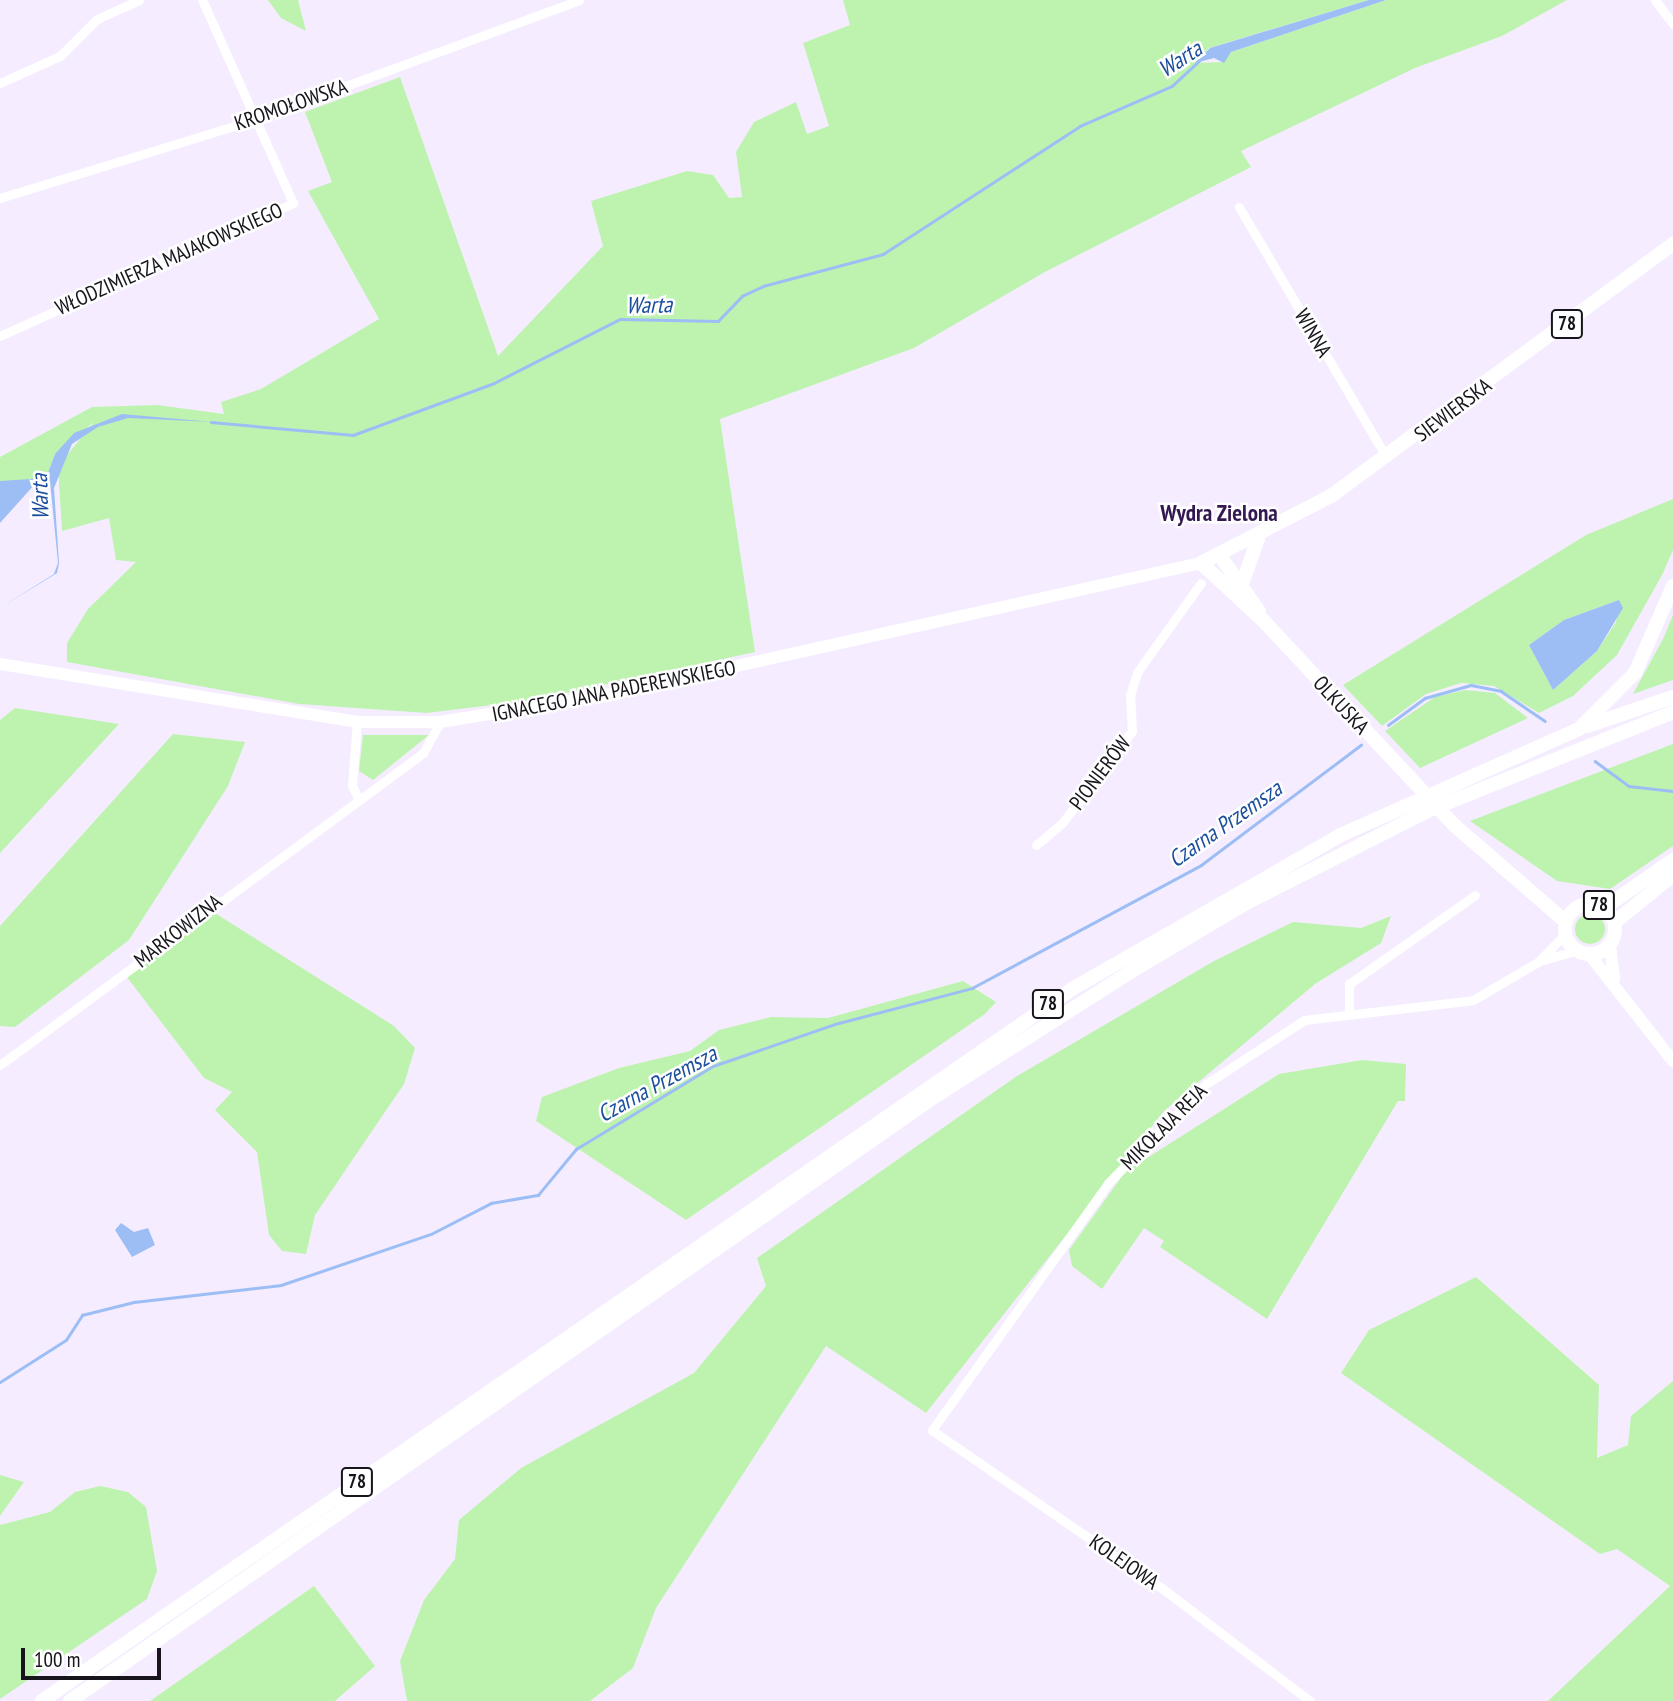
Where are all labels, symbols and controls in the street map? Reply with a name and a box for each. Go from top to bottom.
water label: Warta [1153,35,1207,83]
street label: KROMOŁOWSKA [231,74,351,136]
street label: WŁODZIMIERZA MAJAKOWSKIEGO [51,197,287,321]
water label: Warta [626,291,672,319]
street label: WINNA [1289,304,1337,362]
road number: 78 [1550,308,1584,340]
street label: SIEWIERSKA [1410,373,1496,447]
water label: Warta [25,473,55,521]
district label: Wydra Zielona [1160,499,1278,527]
street label: IGNACEGO JANA PADEREWSKIEGO [490,655,738,727]
street label: OLKUSKA [1308,671,1374,739]
street label: PIONIERÓW [1064,731,1136,815]
water label: Czarna Przemsza [1163,775,1287,873]
street label: MARKOWIZNA [129,889,227,973]
road number: 78 [1582,890,1616,920]
road number: 78 [1030,988,1066,1020]
water label: Czarna Przemsza [593,1040,721,1128]
street label: MIKOŁAJA REJA [1115,1078,1213,1176]
road number: 78 [340,1466,374,1498]
street label: KOLEJOWA [1084,1529,1164,1595]
scale bar [24,1634,164,1678]
text: 100 m [34,1646,80,1673]

